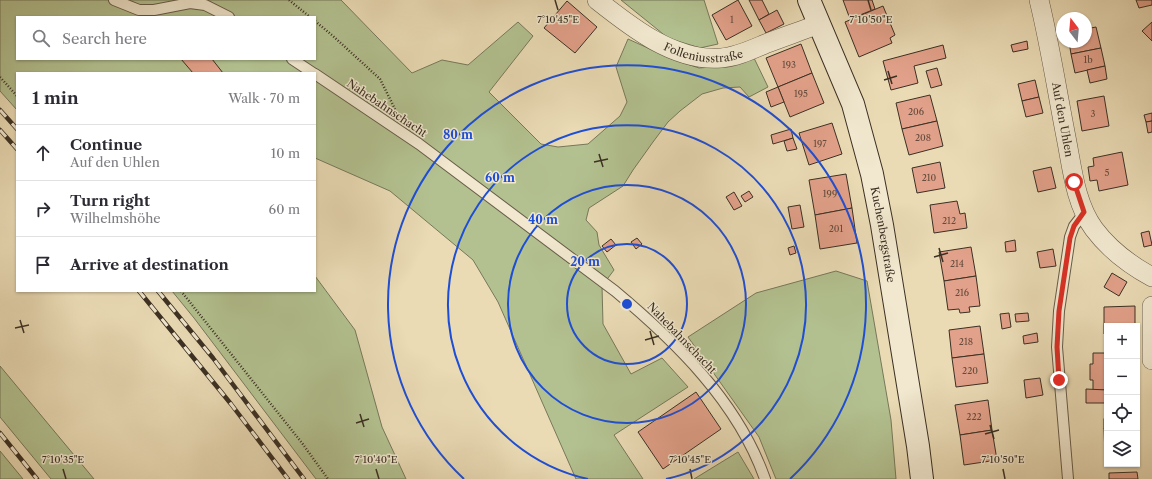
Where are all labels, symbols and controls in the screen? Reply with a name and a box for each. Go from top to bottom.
north arrow [1056,12,1092,48]
text: 7°10'45"E [537,13,579,26]
text: 7°10'50"E [849,13,893,26]
house number: 1 [730,14,734,25]
search box [16,16,316,60]
icon: search [30,27,52,49]
text: Search here [62,29,147,48]
street label: Folleniusstraße [661,39,745,65]
house number: 1b [1083,54,1093,65]
house number: 193 [782,59,796,70]
street label: Nahebahnschacht [344,76,430,140]
street label: Auf den Uhlen [1049,80,1077,158]
text: 1 min [32,88,79,108]
house number: 195 [794,88,808,99]
text: Walk · 70 m [228,90,300,106]
house number: 206 [908,106,924,117]
house number: 3 [1091,108,1096,119]
text: 80 m [443,127,473,142]
house number: 208 [915,132,931,143]
text: Continue [70,135,142,154]
house number: 197 [813,138,827,149]
icon: ahead [32,142,54,164]
text: 10 m [271,145,300,161]
text: Auf den Uhlen [70,154,160,170]
house number: 5 [1105,167,1110,178]
text: 60 m [485,170,515,185]
house number: 210 [922,172,937,183]
route start [1065,173,1083,191]
street label: Kuchenbergstraße [868,185,898,284]
house number: 199 [823,188,837,199]
text: Turn right [70,191,150,210]
icon: right [32,198,54,220]
text: 60 m [269,201,300,217]
text: Wilhelmshöhe [70,210,161,226]
text: 40 m [528,212,558,227]
house number: 212 [942,215,956,226]
house number: 201 [829,223,844,234]
icon: arrive [32,254,54,276]
text: 20 m [570,254,600,269]
text: Arrive at destination [70,255,229,274]
house number: 214 [950,258,964,269]
house number: 216 [955,287,969,298]
centre of rings [620,297,634,311]
street label: Nahebahnschacht [644,299,720,377]
map controls [1104,323,1140,467]
button: + [1104,323,1140,359]
house number: 218 [959,336,973,347]
button: − [1104,359,1140,395]
house number: 220 [962,365,978,376]
route end [1050,371,1068,389]
button: locate [1104,395,1140,431]
house number: 222 [966,411,982,422]
button: layers [1104,431,1140,467]
text: 7°10'35"E [42,453,84,466]
text: 7°10'40"E [354,453,398,466]
text: 7°10'45"E [669,453,711,466]
text: 7°10'50"E [981,453,1025,466]

